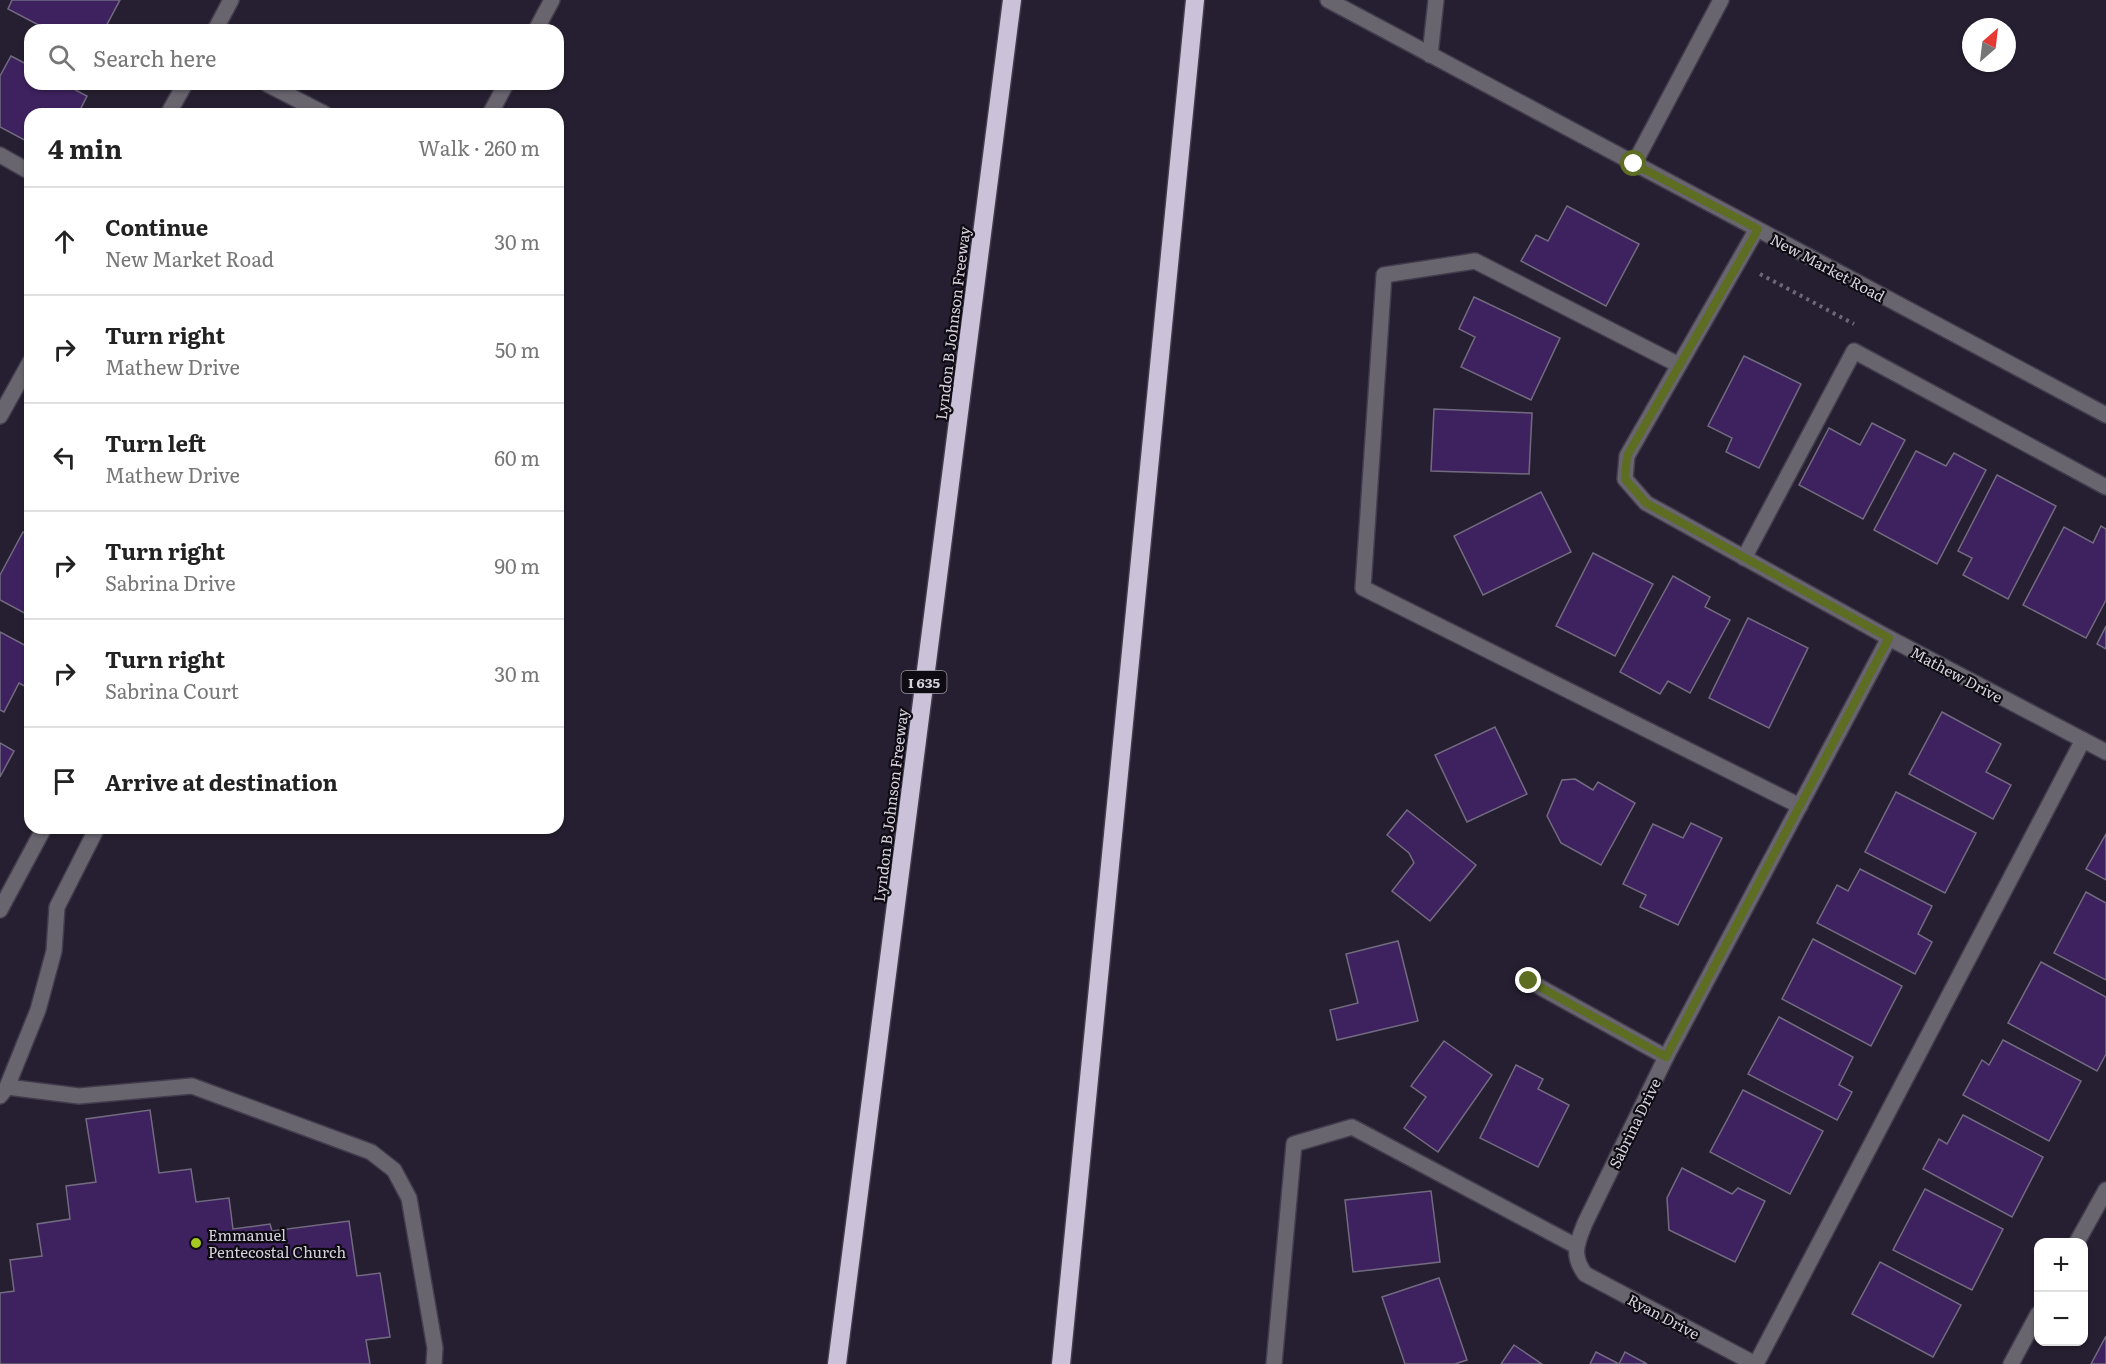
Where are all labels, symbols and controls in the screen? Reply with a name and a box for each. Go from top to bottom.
north arrow [1962,18,2016,72]
search box [24,24,564,90]
icon: search [45,41,78,74]
text: Search here [93,41,216,74]
text: 4 min [48,128,122,167]
text: Walk · 260 m [418,132,540,162]
route start [1620,150,1646,176]
text: Continue [105,210,208,243]
icon: ahead [48,225,81,258]
street label: Lyndon B Johnson Freeway [929,225,975,421]
text: 30 m [494,226,540,256]
street label: New Market Road [1767,227,1889,307]
text: New Market Road [105,243,274,273]
text: Turn right [105,318,225,351]
icon: right [48,333,81,366]
text: 50 m [495,334,540,364]
text: Mathew Drive [105,351,240,381]
text: Turn left [105,426,206,459]
icon: left [48,441,81,474]
text: 60 m [494,442,540,472]
text: Mathew Drive [105,459,240,489]
text: Turn right [105,534,225,567]
icon: right [48,549,81,582]
text: 90 m [495,550,540,580]
text: Sabrina Drive [105,567,236,597]
street label: Mathew Drive [1907,640,2007,708]
text: Turn right [105,642,225,675]
icon: right [48,657,81,690]
text: 30 m [494,658,540,688]
road number: I 635 [902,671,946,693]
text: Sabrina Court [105,675,239,705]
street label: Lyndon B Johnson Freeway [867,707,913,903]
icon: arrive [48,765,81,798]
text: Arrive at destination [105,765,338,798]
route end [1515,967,1541,993]
street label: Sabrina Drive [1602,1074,1666,1172]
place label: Emmanuel Pentecostal Church [208,1223,346,1263]
marker: Emmanuel Pentecostal Church [189,1236,203,1250]
map controls [2034,1238,2088,1346]
button: + [2034,1238,2088,1292]
street label: Ryan Drive [1624,1287,1704,1345]
button: − [2034,1292,2088,1346]

